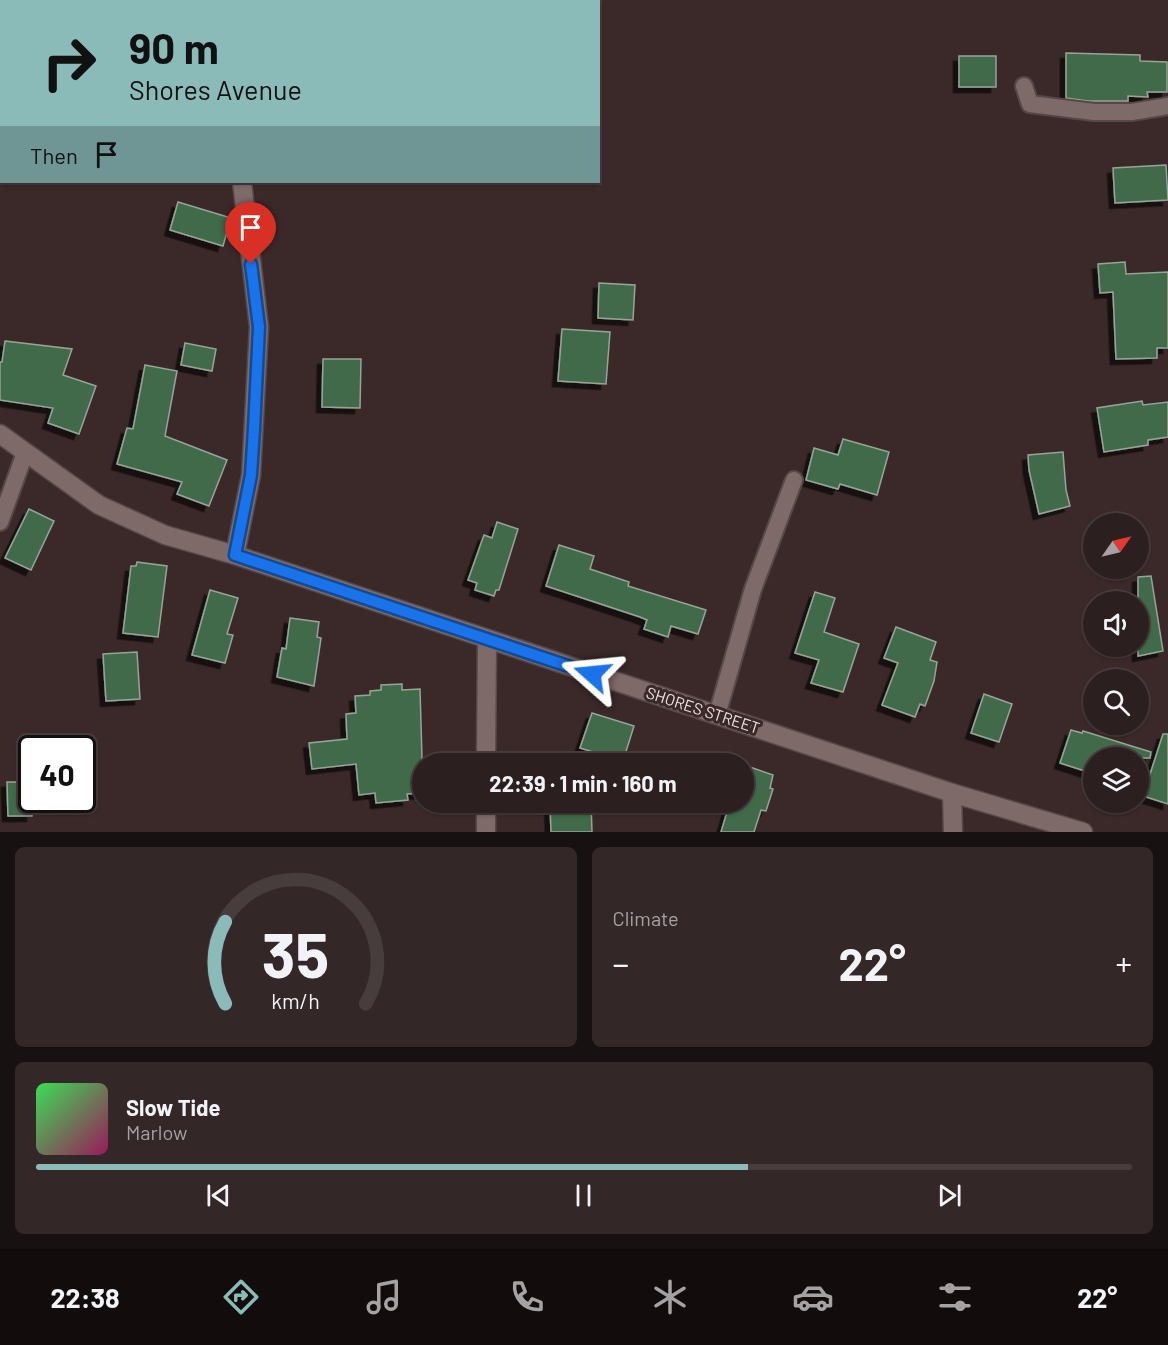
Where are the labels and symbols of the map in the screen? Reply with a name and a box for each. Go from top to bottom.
pin [225,202,276,264]
north arrow [1083,513,1149,579]
position arrow [560,642,624,706]
street label: SHORES STREET [644,682,762,737]
speed limit sign: 40 [18,735,96,813]

